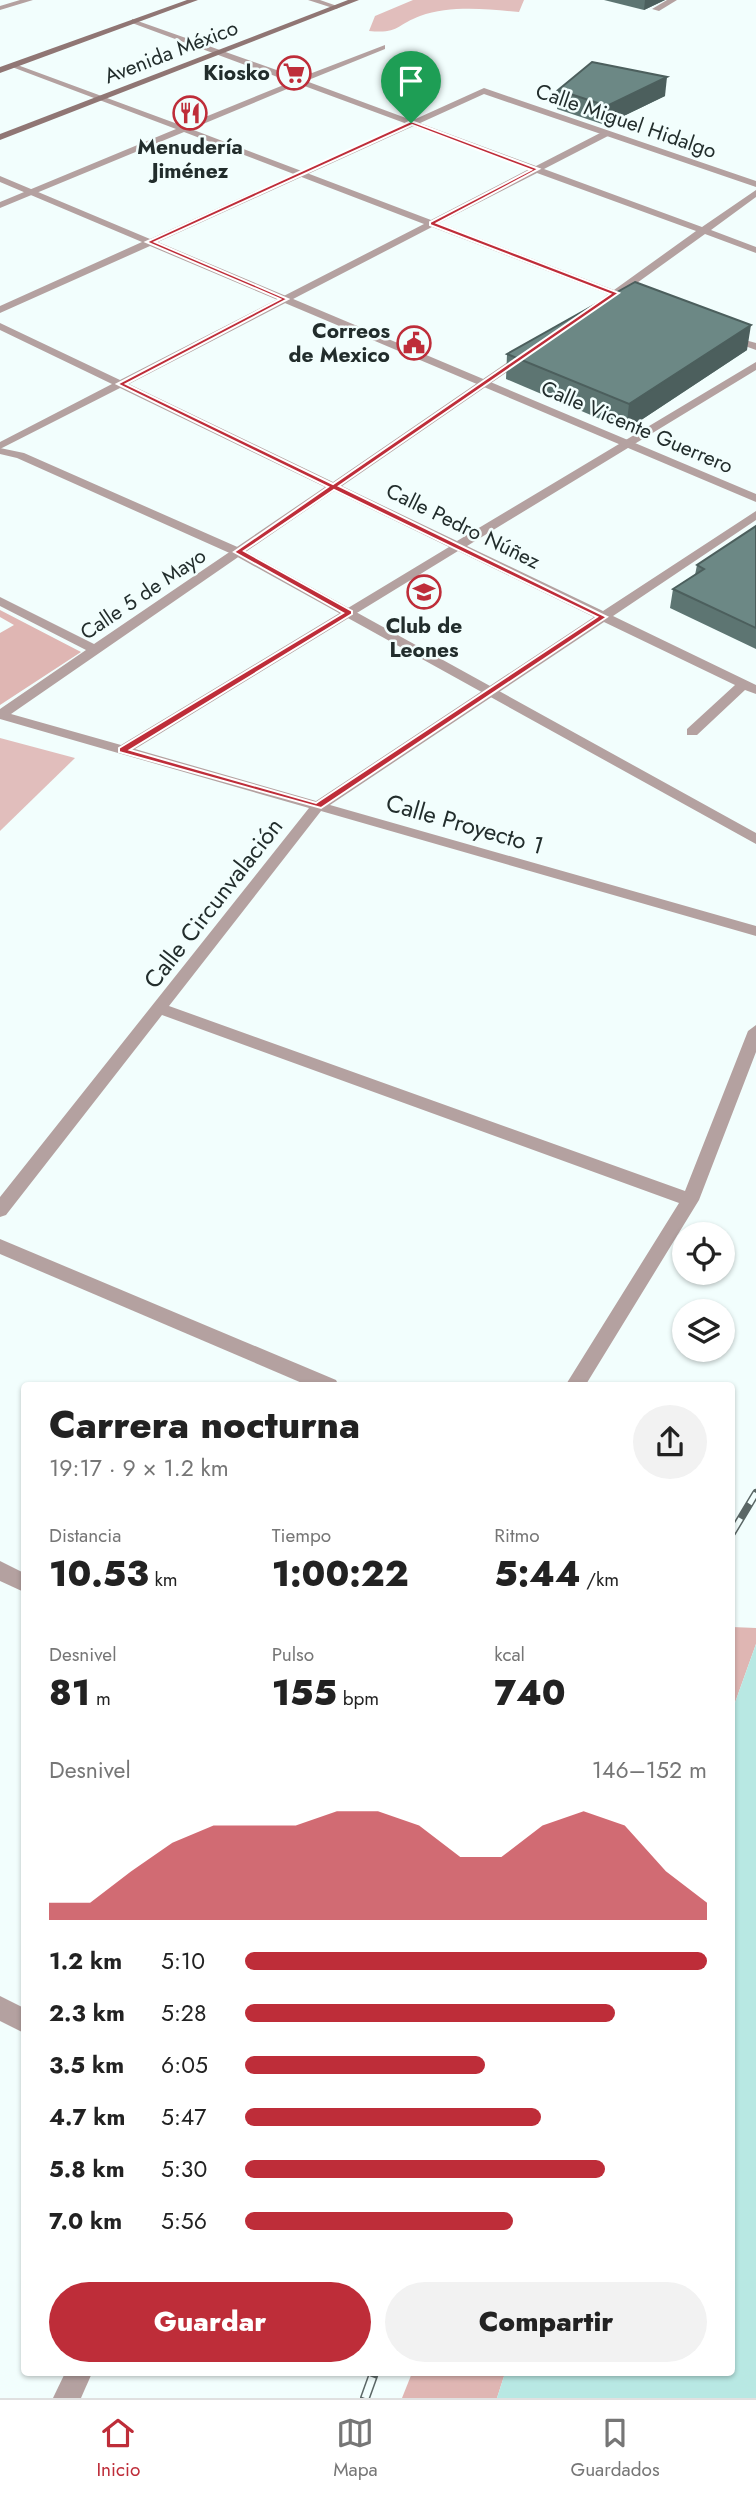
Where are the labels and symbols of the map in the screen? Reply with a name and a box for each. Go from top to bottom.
street label: Avenida México [100,13,242,91]
pin [381,51,441,123]
supermarket icon: Kiosko [275,54,313,92]
place label: Kiosko [203,58,270,88]
street label: Calle Miguel Hidalgo [532,76,720,166]
restaurant icon: Menudería Jiménez [171,94,209,132]
place label: Menudería Jiménez [137,132,243,186]
place label: Correos de Mexico [289,316,390,370]
public building icon: Correos de Mexico [395,324,433,362]
street label: Calle Vicente Guerrero [536,373,738,481]
street label: Calle Pedro Núñez [381,476,545,576]
street label: Calle 5 de Mayo [74,541,212,647]
school or university icon: Club de Leones [405,573,443,611]
place label: Club de Leones [386,611,462,665]
street label: Calle Proyecto 1 [382,785,548,863]
street label: Calle Circunvalación [135,810,291,996]

